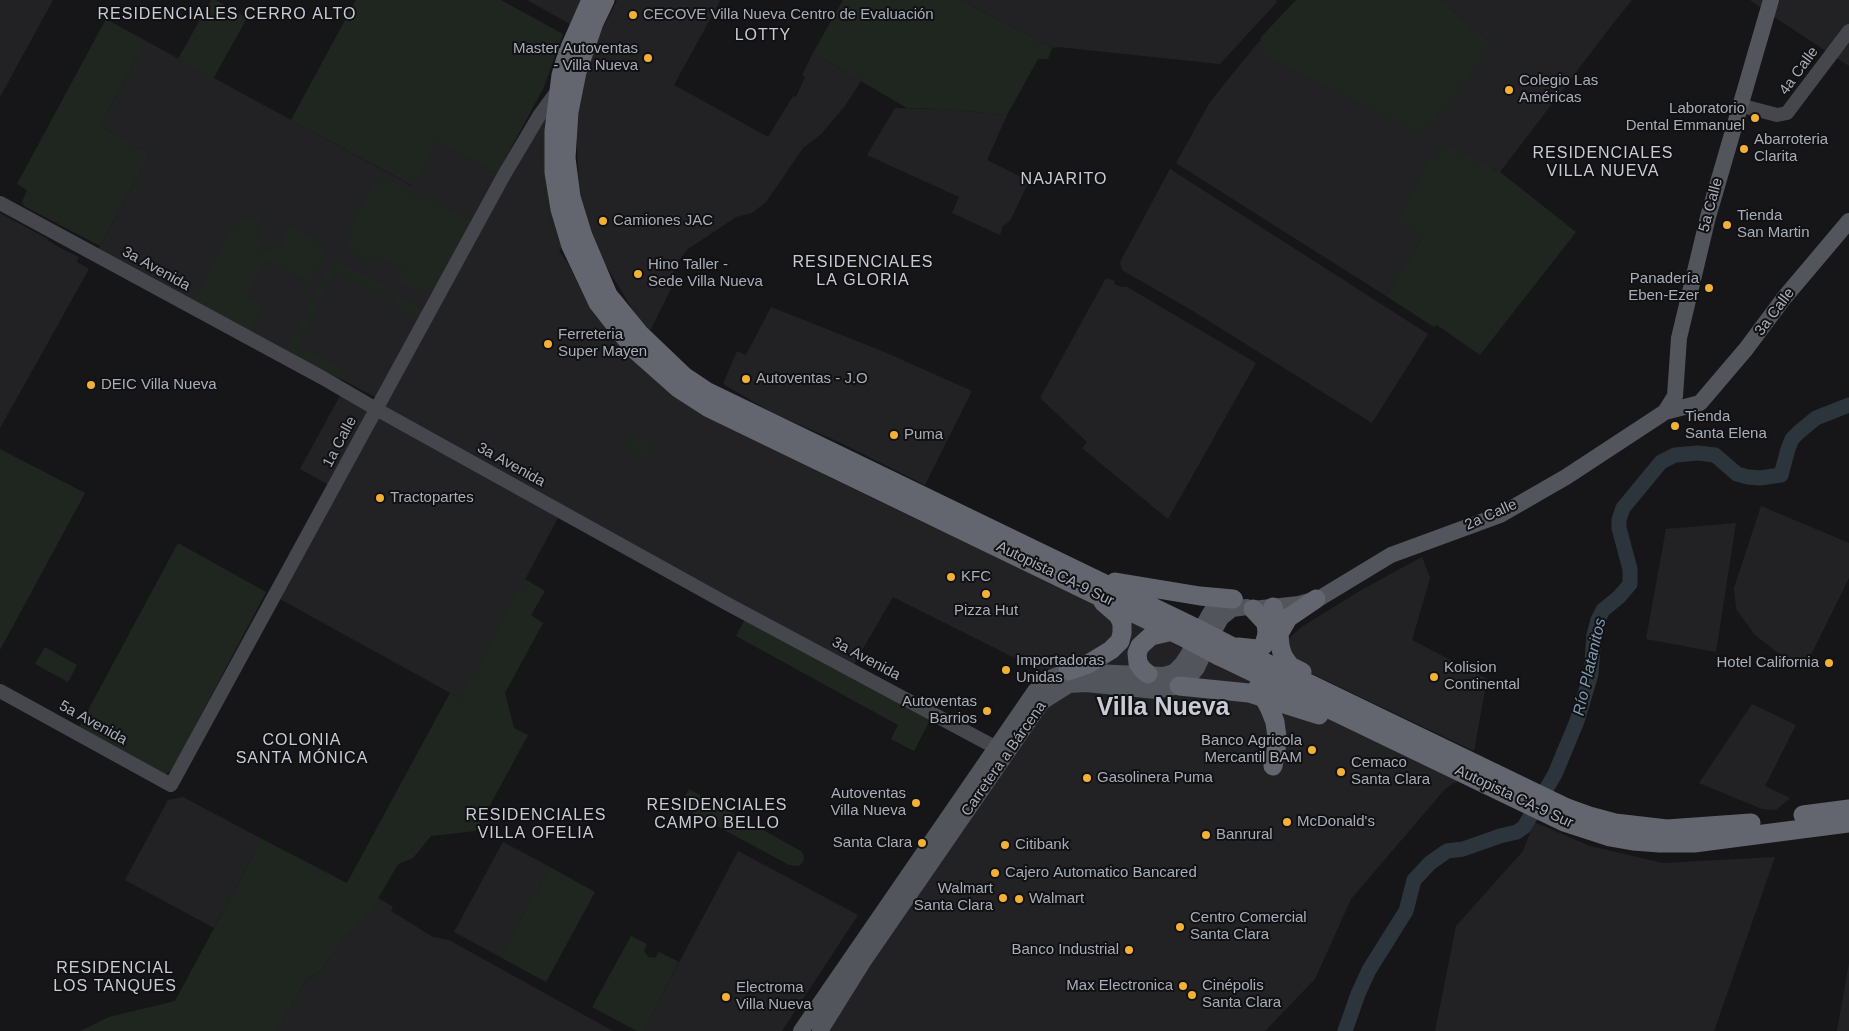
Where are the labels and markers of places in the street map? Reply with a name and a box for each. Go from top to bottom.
place label: CECOVE Villa Nueva Centro de Evaluación [643,6,934,24]
marker: CECOVE Villa Nueva Centro de Evaluación [627,9,639,21]
place label: Master Autoventas - Villa Nueva [513,40,638,75]
marker: Master Autoventas - Villa Nueva [642,52,654,64]
place label: Colegio Las Américas [1519,72,1598,107]
marker: Colegio Las Américas [1503,84,1515,96]
place label: Laboratorio Dental Emmanuel [1626,100,1745,135]
marker: Laboratorio Dental Emmanuel [1749,112,1761,124]
place label: Abarroteria Clarita [1754,131,1828,166]
marker: Abarroteria Clarita [1738,143,1750,155]
place label: Tienda San Martin [1737,207,1810,242]
place label: Camiones JAC [613,212,713,230]
marker: Camiones JAC [597,215,609,227]
marker: Tienda San Martin [1721,219,1733,231]
place label: Hino Taller - Sede Villa Nueva [648,256,763,291]
marker: Hino Taller - Sede Villa Nueva [632,268,644,280]
place label: Panadería Eben-Ezer [1628,270,1699,305]
marker: Panadería Eben-Ezer [1703,282,1715,294]
place label: Ferreteria Super Mayen [558,326,647,361]
marker: Ferreteria Super Mayen [542,338,554,350]
place label: Autoventas - J.O [756,370,868,388]
marker: Autoventas - J.O [740,373,752,385]
place label: DEIC Villa Nueva [101,376,217,394]
marker: DEIC Villa Nueva [85,379,97,391]
place label: Tienda Santa Elena [1685,408,1767,443]
marker: Tienda Santa Elena [1669,420,1681,432]
place label: Puma [904,426,943,444]
marker: Puma [888,429,900,441]
place label: Tractopartes [390,489,474,507]
marker: Tractopartes [374,492,386,504]
place label: KFC [961,568,991,586]
marker: KFC [945,571,957,583]
marker: Pizza Hut [980,588,992,600]
place label: Pizza Hut [954,602,1018,620]
place label: Importadoras Unidas [1016,652,1104,687]
place label: Hotel California [1716,654,1819,672]
marker: Hotel California [1823,657,1835,669]
place label: Kolision Continental [1444,659,1520,694]
marker: Importadoras Unidas [1000,664,1012,676]
marker: Kolision Continental [1428,671,1440,683]
place label: Autoventas Barrios [902,693,977,728]
marker: Autoventas Barrios [981,705,993,717]
place label: Banco Agricola Mercantil BAM [1201,732,1302,767]
marker: Banco Agricola Mercantil BAM [1306,744,1318,756]
place label: Cemaco Santa Clara [1351,754,1430,789]
marker: Cemaco Santa Clara [1335,766,1347,778]
place label: Gasolinera Puma [1097,769,1213,787]
marker: Gasolinera Puma [1081,772,1093,784]
place label: Autoventas Villa Nueva [830,785,906,820]
marker: Autoventas Villa Nueva [910,797,922,809]
place label: McDonald's [1297,813,1375,831]
marker: McDonald's [1281,816,1293,828]
place label: Banrural [1216,826,1273,844]
marker: Banrural [1200,829,1212,841]
place label: Santa Clara [833,834,912,852]
place label: Citibank [1015,836,1069,854]
marker: Santa Clara [916,837,928,849]
marker: Citibank [999,839,1011,851]
place label: Cajero Automatico Bancared [1005,864,1197,882]
marker: Cajero Automatico Bancared [989,867,1001,879]
place label: Walmart Santa Clara [914,880,993,915]
place label: Walmart [1029,890,1084,908]
marker: Walmart Santa Clara [997,892,1009,904]
marker: Walmart [1013,893,1025,905]
place label: Centro Comercial Santa Clara [1190,909,1307,944]
marker: Centro Comercial Santa Clara [1174,921,1186,933]
place label: Banco Industrial [1011,941,1119,959]
marker: Banco Industrial [1123,944,1135,956]
place label: Max Electronica [1066,977,1173,995]
place label: Cinépolis Santa Clara [1202,977,1281,1012]
place label: Electroma Villa Nueva [736,979,812,1014]
marker: Max Electronica [1177,980,1189,992]
marker: Cinépolis Santa Clara [1186,989,1198,1001]
marker: Electroma Villa Nueva [720,991,732,1003]

